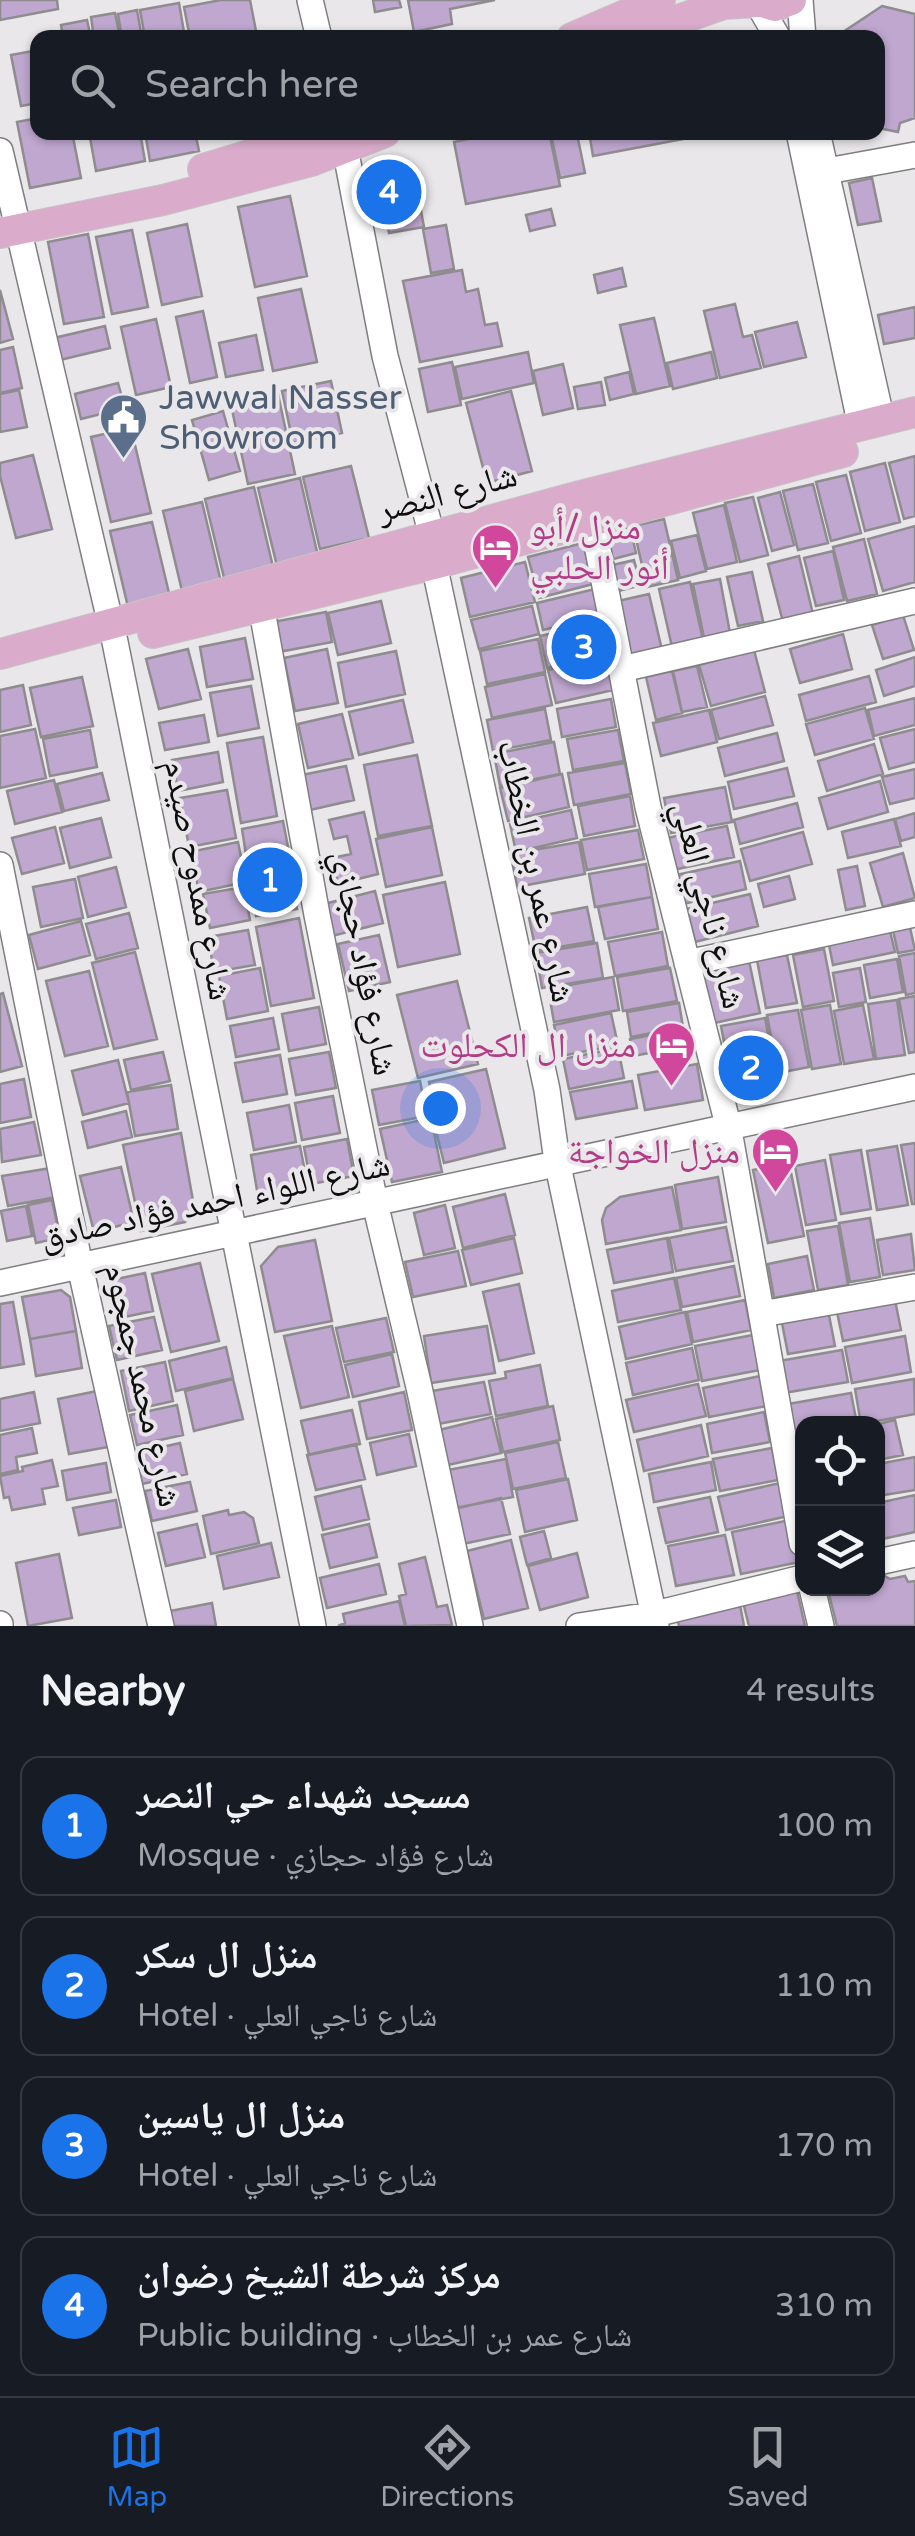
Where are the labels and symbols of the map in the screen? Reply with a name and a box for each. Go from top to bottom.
pin: 4 [356,154,422,230]
place label: Jawwal Nasser Showroom [159,377,403,459]
public building icon: Jawwal Nasser Showroom [98,392,150,460]
street label: شارع النصر [372,454,521,532]
place label: منزل/أبو أنور الحلبي [530,507,669,595]
hotel icon: منزل/أبو أنور الحلبي [469,522,521,590]
pin: 3 [552,610,616,684]
street label: شارع عمر بن الخطاب [488,736,584,1006]
street label: شارع ممدوح صيدم [153,756,242,1004]
street label: شارع ناجي العلي [657,797,755,1015]
pin: 1 [238,842,302,918]
street label: شارع فؤاد حجازي [316,847,406,1080]
hotel icon: منزل ال الكحلوت [645,1020,697,1088]
place label: منزل ال الكحلوت [420,1025,636,1067]
pin: 2 [718,1030,784,1106]
your location [415,1083,466,1134]
hotel icon: منزل الخواجة [749,1126,801,1194]
place label: منزل الخواجة [568,1131,740,1173]
street label: شارع اللواء احمد فؤاد صادق [36,1143,394,1259]
street label: شارع محمد جمجوم [94,1259,191,1511]

